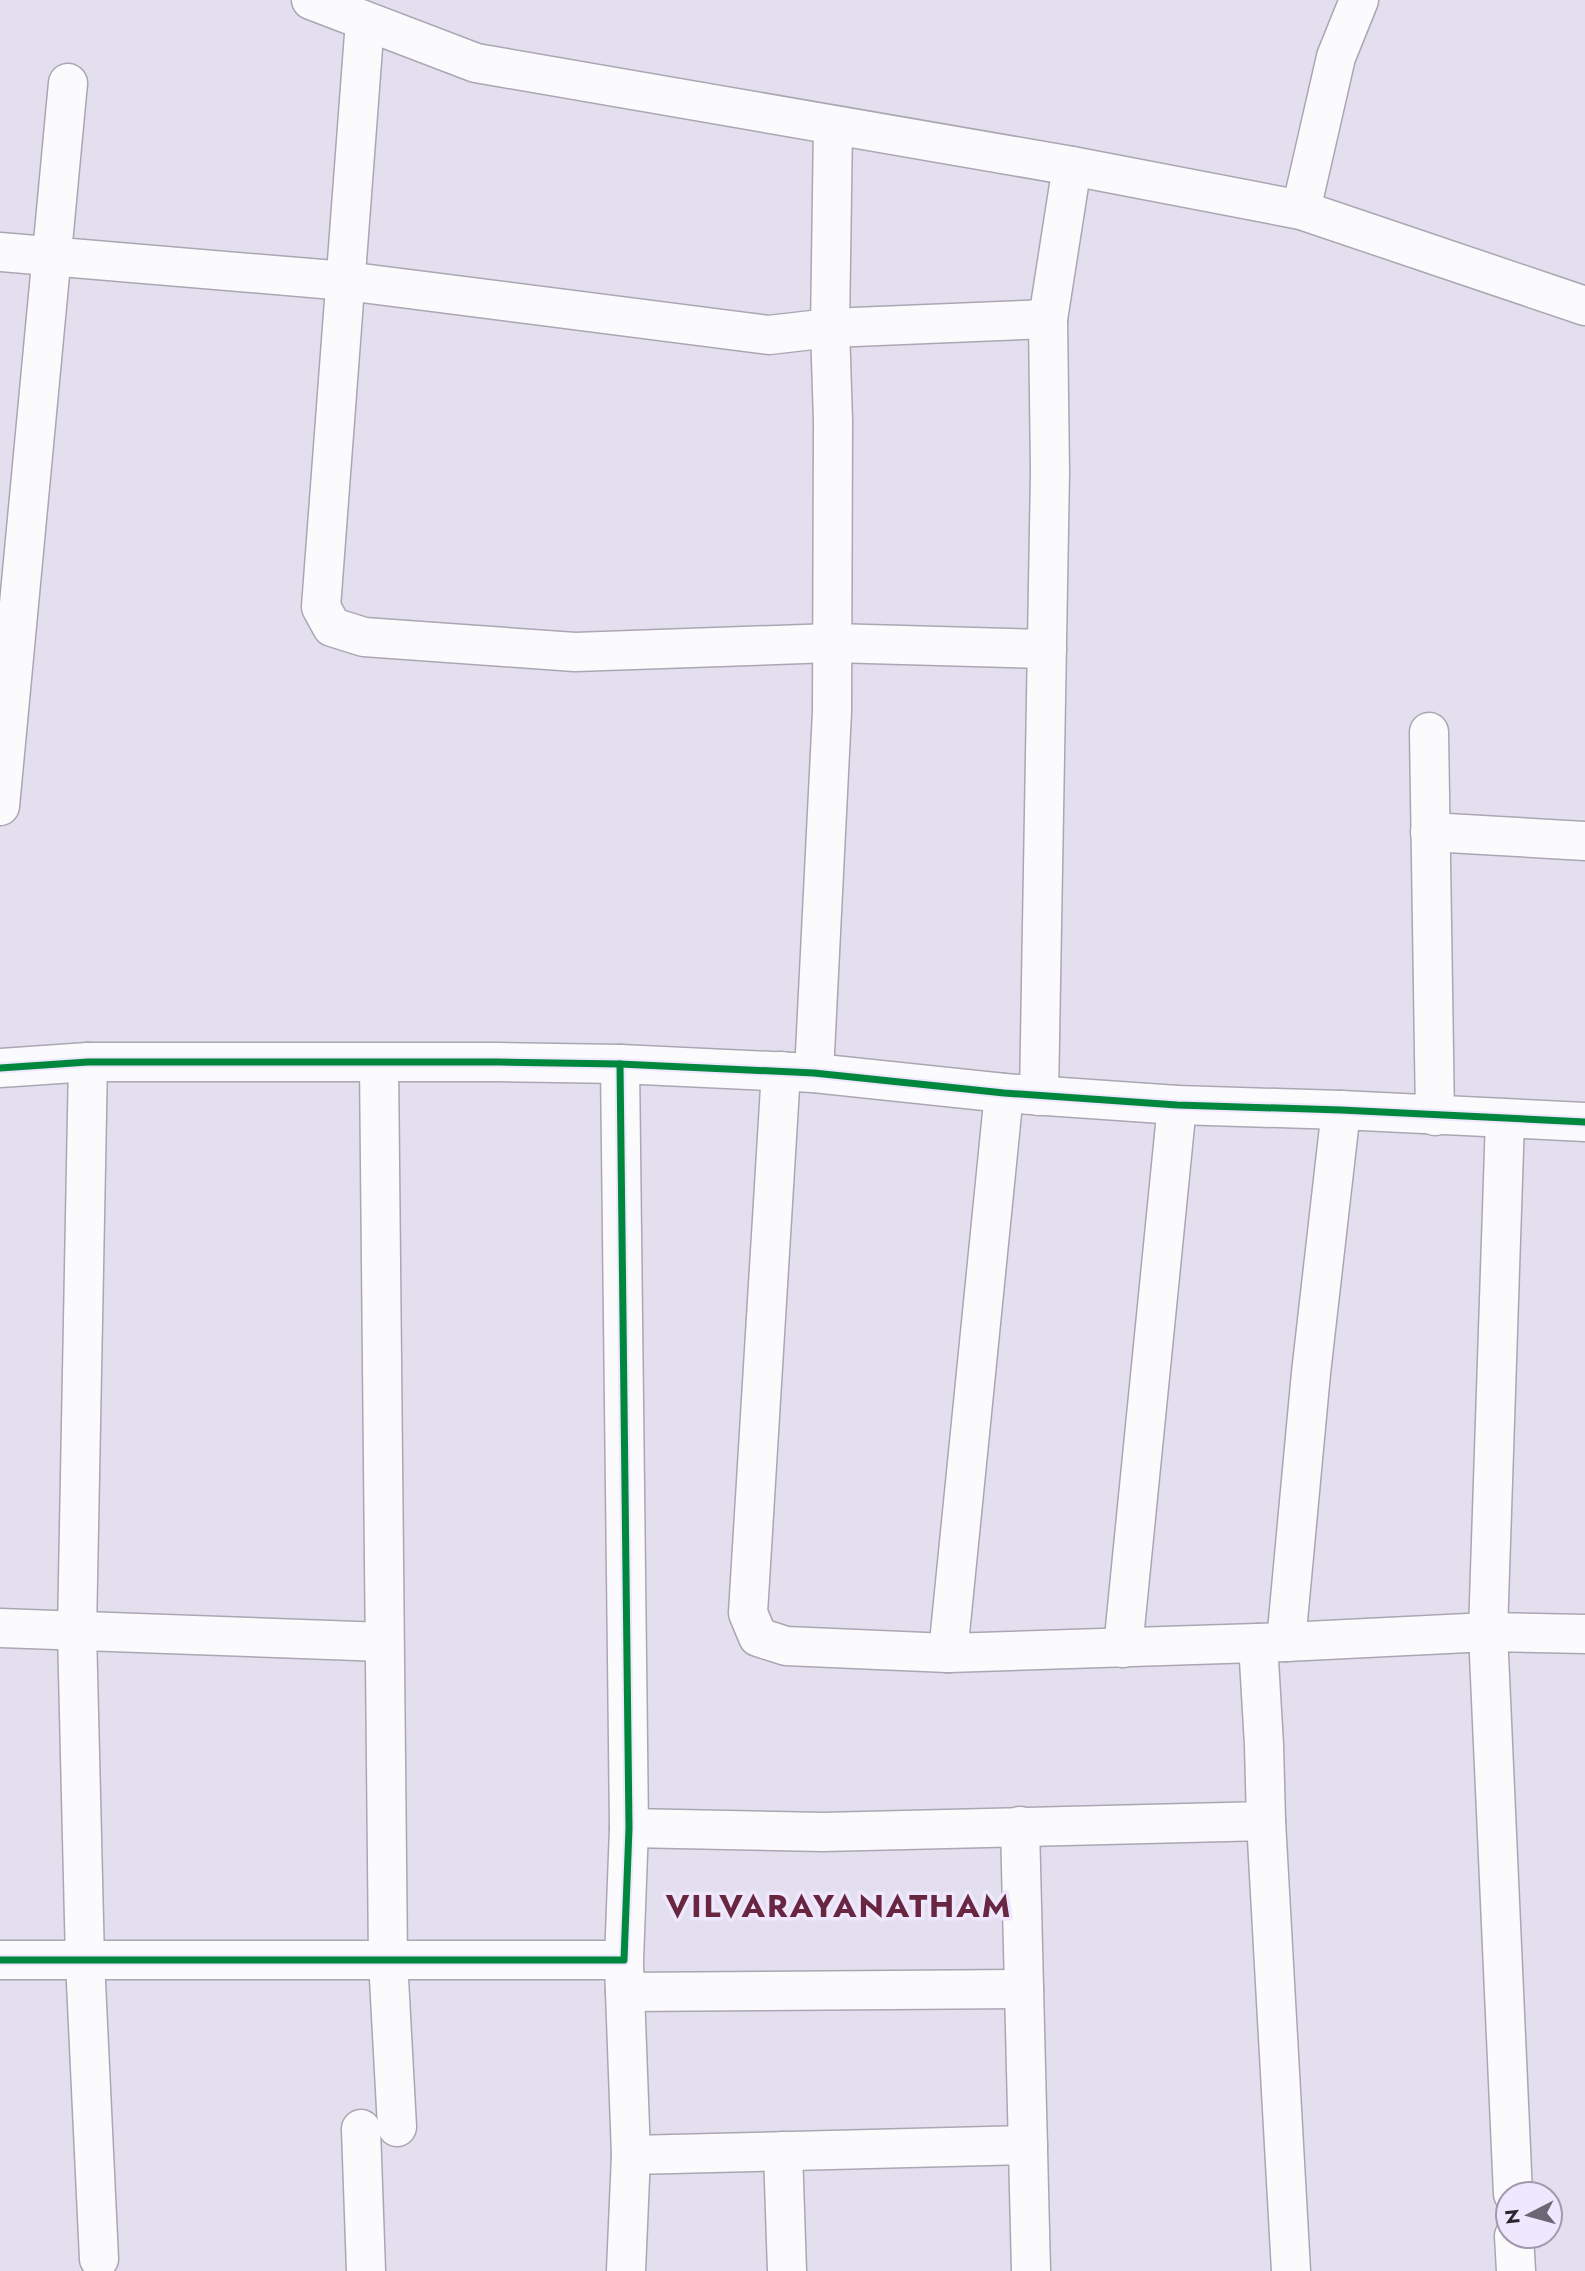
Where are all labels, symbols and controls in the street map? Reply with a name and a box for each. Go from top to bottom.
district label: VILVARAYANATHAM [665,1883,1012,1929]
north arrow [1494,2180,1564,2250]
text: N [1498,2208,1527,2226]

